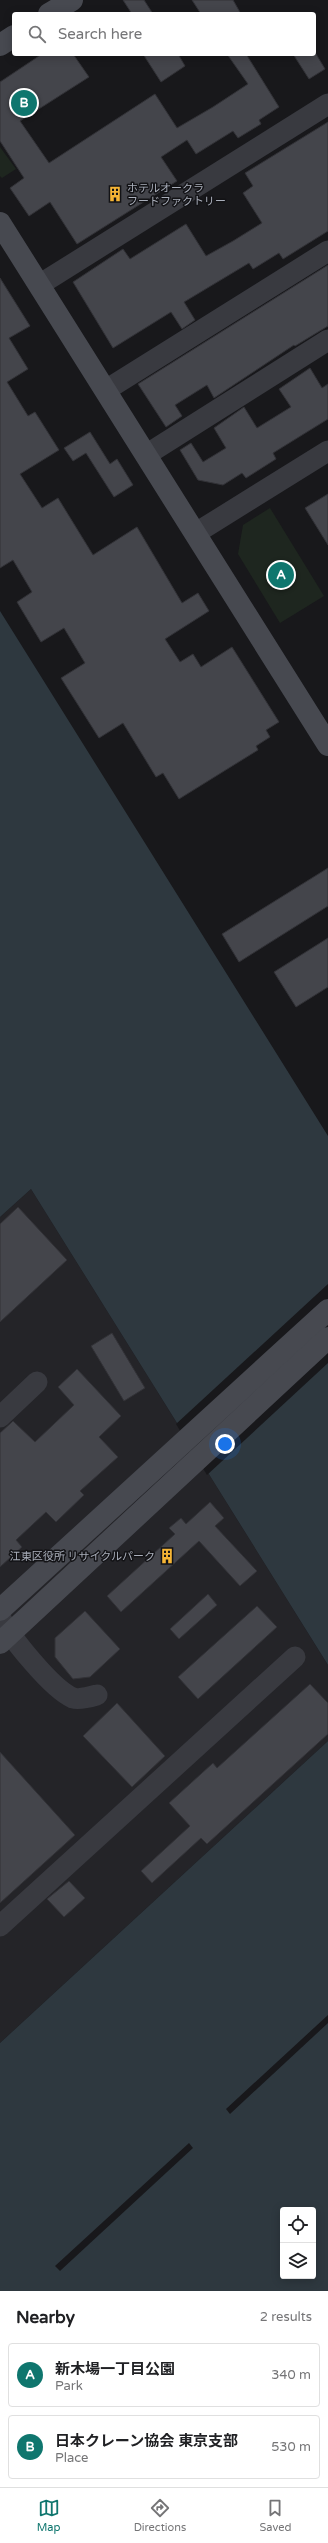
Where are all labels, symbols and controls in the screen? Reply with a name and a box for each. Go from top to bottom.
search box [12,12,316,56]
icon: search [26,23,48,45]
text: Search here [58,25,142,43]
pin: B [11,88,37,118]
place label: ホテルオークラ フードファクトリー [127,182,226,208]
building icon: ホテルオークラ フードファクトリー [106,185,124,203]
pin: A [268,560,294,590]
your location [215,1434,235,1454]
building icon: 江東区役所 リサイクルパーク [158,1547,176,1565]
place label: 江東区役所 リサイクルパーク [10,1550,155,1563]
map controls [280,2207,316,2279]
button: locate [280,2207,316,2243]
button: layers [280,2243,316,2279]
text: Nearby [16,2307,75,2328]
text: 2 results [260,2309,312,2325]
text: 新木場一丁目公園 [55,2360,175,2378]
text: A [25,2367,35,2383]
text: 340 m [271,2367,311,2383]
text: Park [55,2378,83,2394]
text: 日本クレーン協会 東京支部 [55,2432,238,2450]
text: B [25,2439,35,2455]
text: 530 m [271,2439,311,2455]
text: Place [55,2450,88,2466]
tab: Map [37,2497,60,2534]
tab: Directions [134,2497,186,2534]
tab: Saved [260,2497,291,2534]

